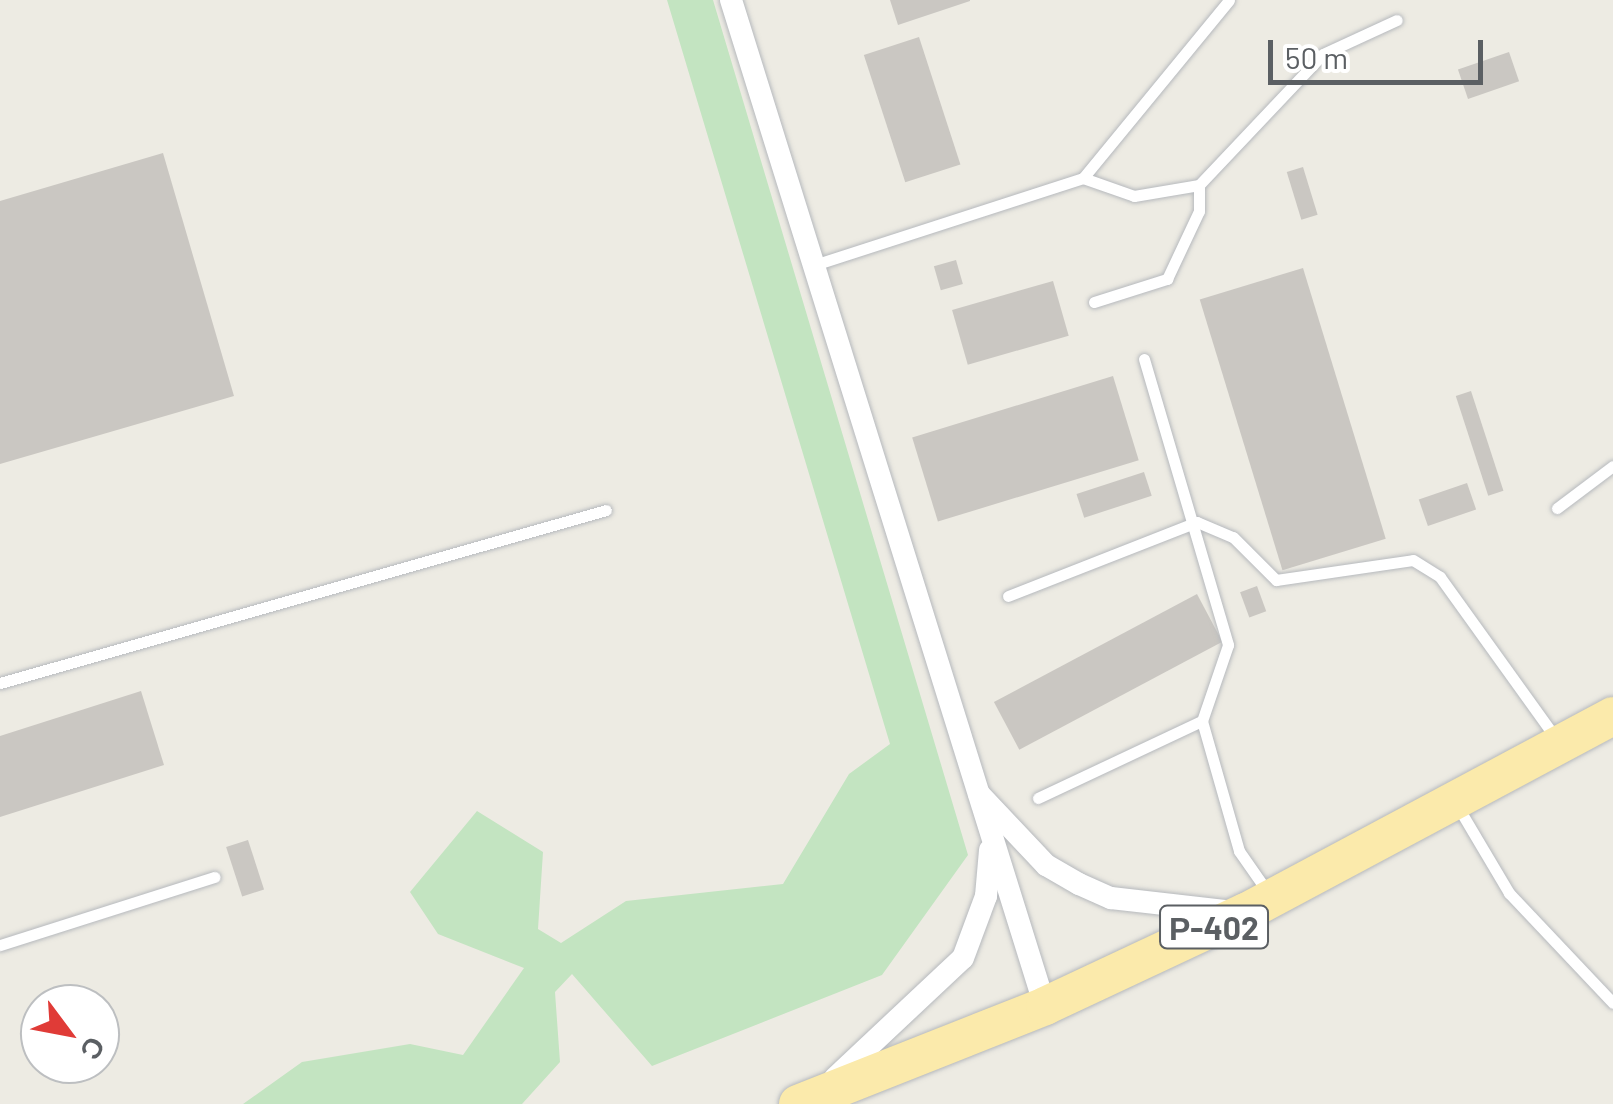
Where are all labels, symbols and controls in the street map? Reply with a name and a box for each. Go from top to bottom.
scale bar [1273,20,1488,82]
text: 50 m [1285,39,1348,75]
road number: Р-402 [1159,900,1269,954]
north arrow [20,984,120,1084]
text: С [74,1031,114,1066]

